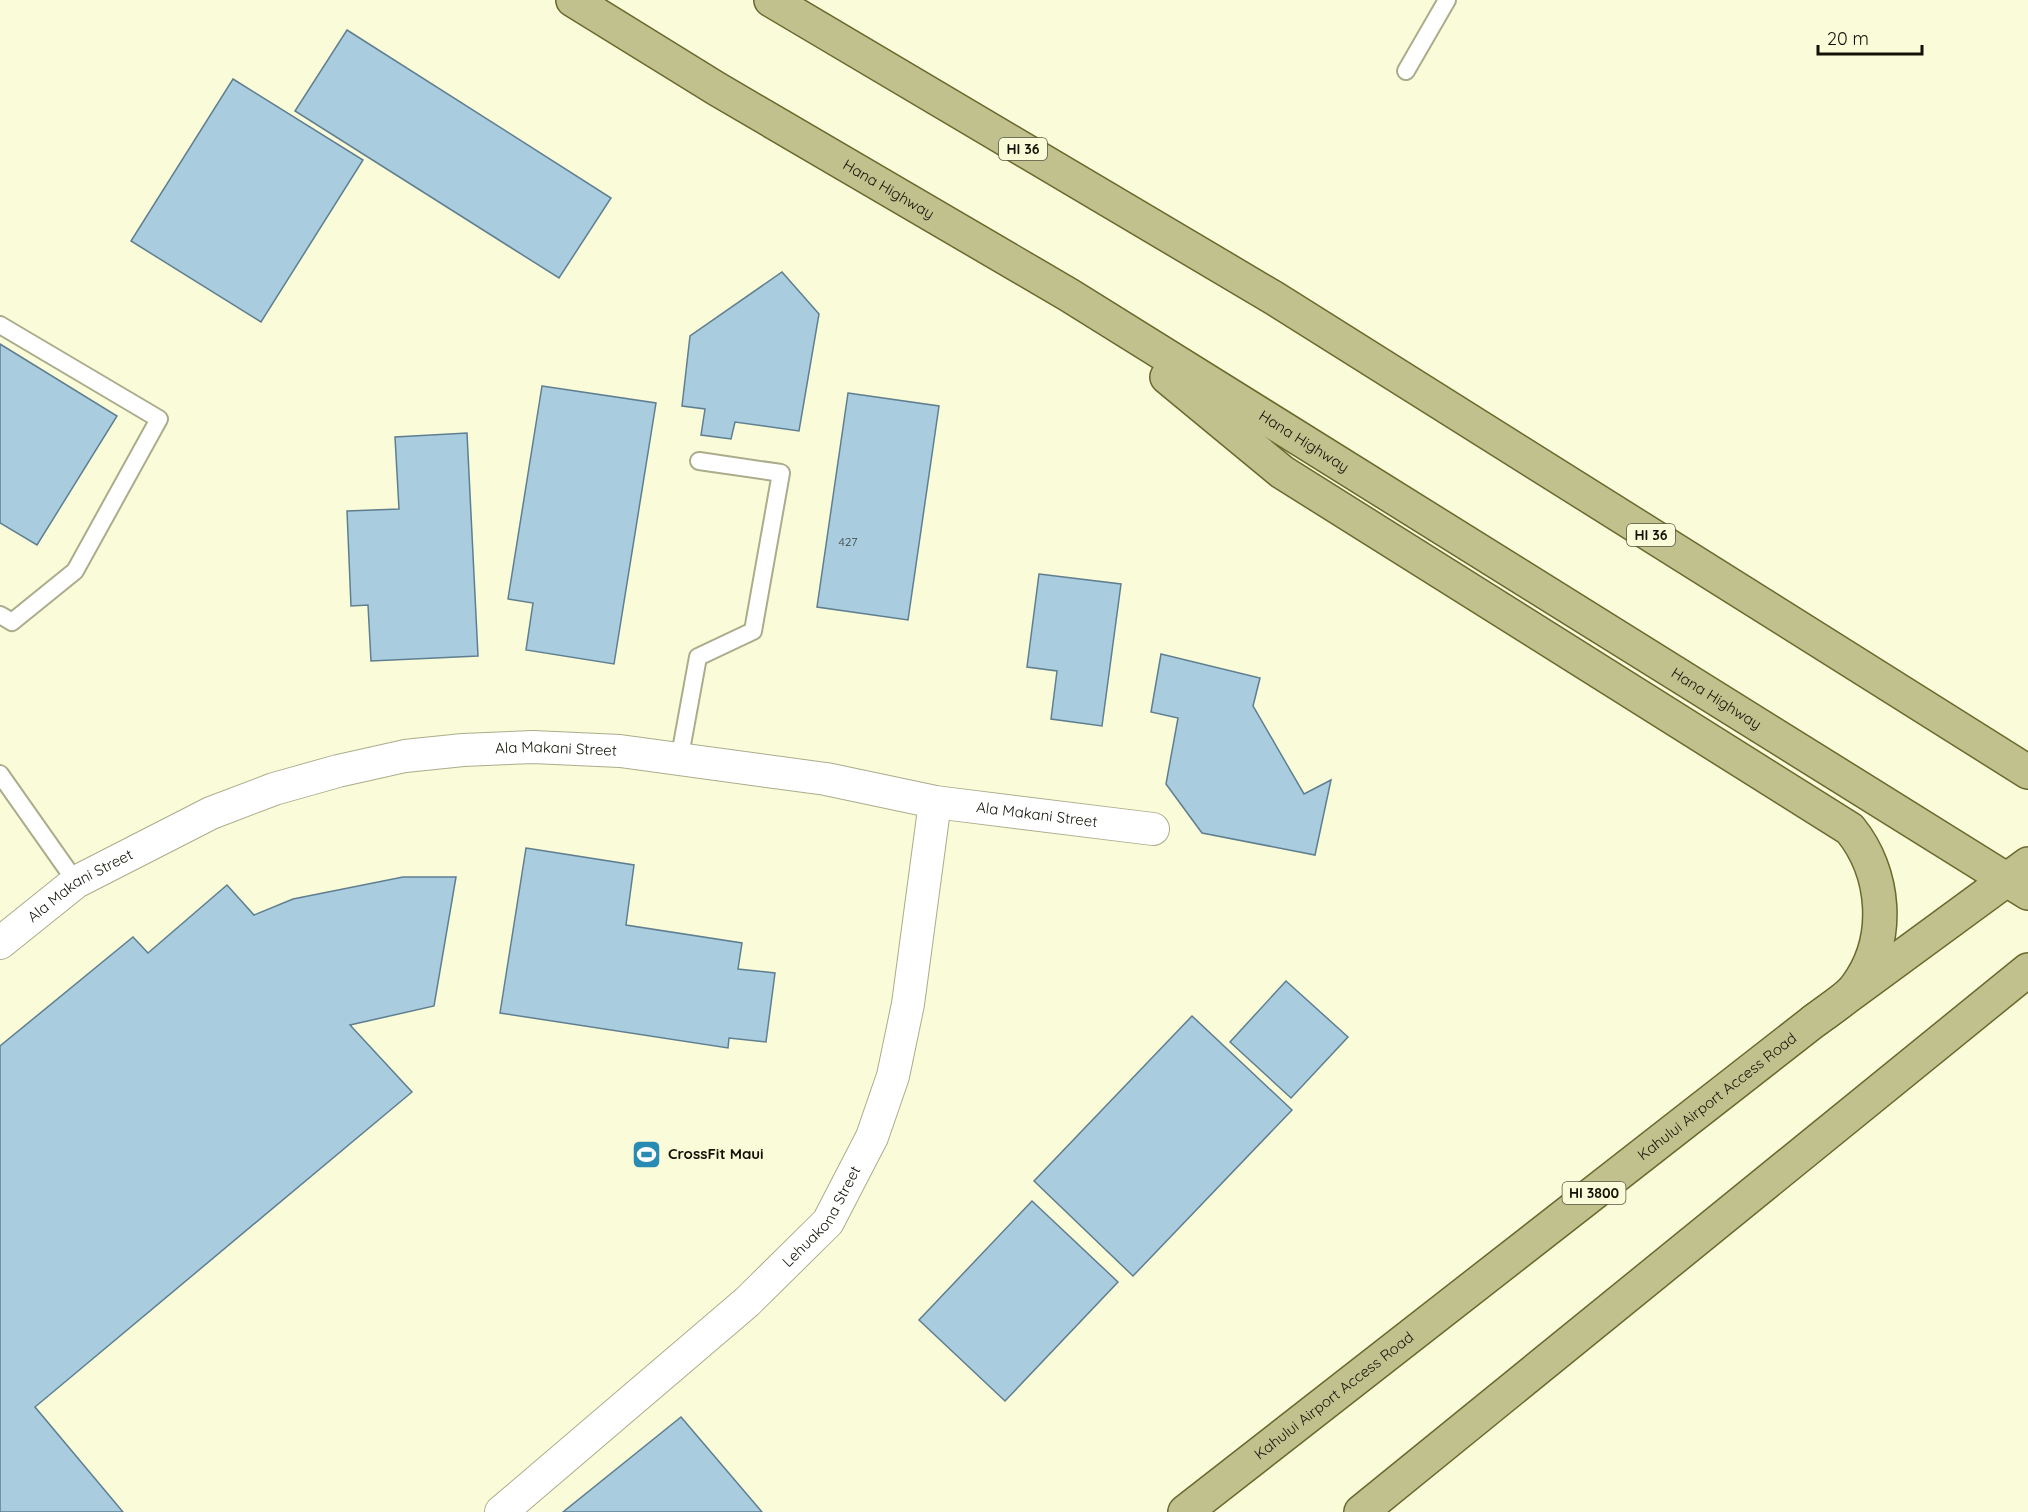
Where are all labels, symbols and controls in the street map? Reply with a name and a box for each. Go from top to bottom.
scale bar [1818,18,1922,56]
text: 20 m [1827,27,1869,50]
road number: HI 36 [999,138,1047,160]
street label: Hana Highway [840,155,938,223]
street label: Hana Highway [1256,406,1353,476]
road number: HI 36 [1627,524,1675,546]
house number: 427 [839,534,857,549]
street label: Hana Highway [1668,663,1765,733]
street label: Ala Makani Street [495,737,617,760]
street label: Ala Makani Street [975,797,1099,831]
street label: Ala Makani Street [23,845,136,926]
street label: Kahului Airport Access Road [1633,1028,1800,1164]
sports icon: CrossFit Maui [631,1138,663,1170]
place label: CrossFit Maui [668,1144,764,1163]
street label: Lehuakona Street [778,1162,864,1271]
road number: HI 3800 [1562,1182,1626,1204]
street label: Kahului Airport Access Road [1250,1327,1417,1463]

